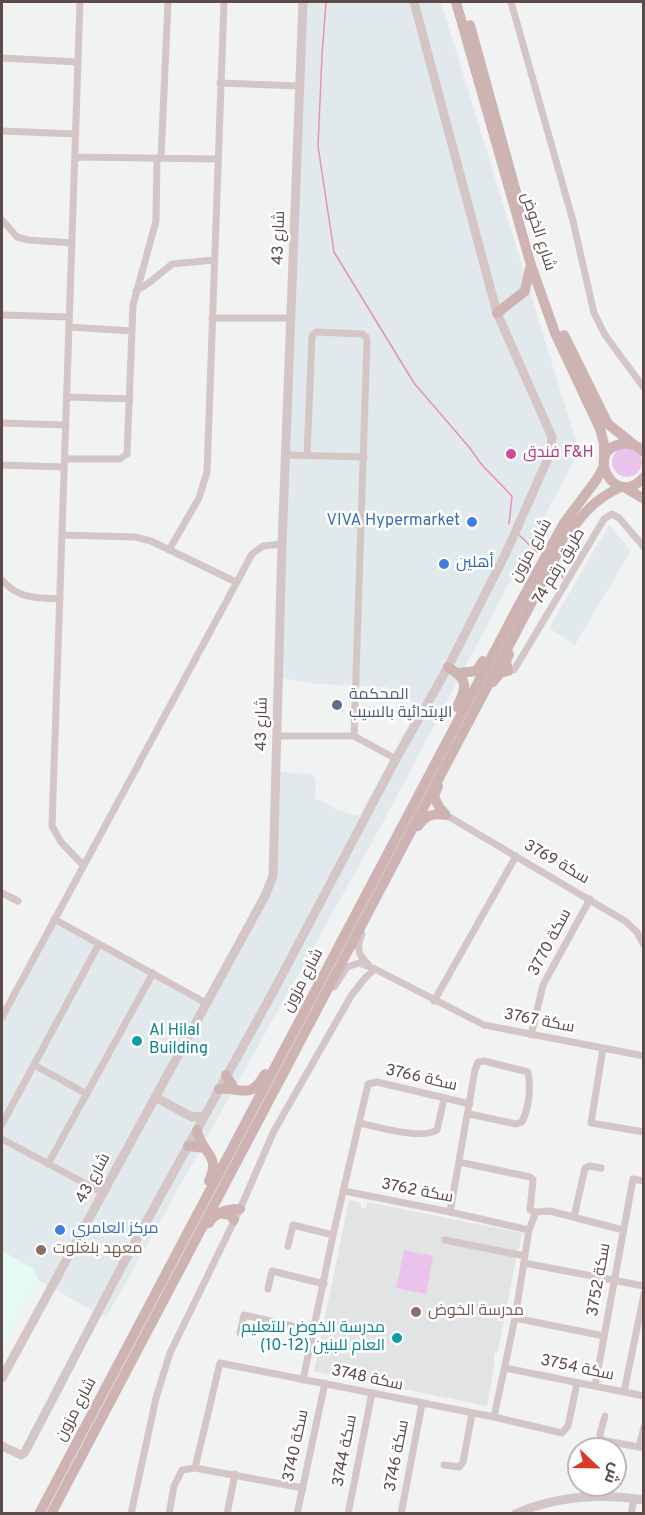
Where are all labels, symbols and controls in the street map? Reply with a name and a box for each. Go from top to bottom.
street label: شارع الخوض [515,190,559,274]
street label: شارع 43 [269,211,291,265]
place label: فندق F&H [523,444,594,464]
marker: فندق F&H [504,447,518,461]
place label: VIVA Hypermarket [327,512,460,532]
marker: VIVA Hypermarket [465,515,479,529]
street label: شارع مزون [507,516,557,586]
street label: طريق رقم 74 [530,526,590,608]
place label: أهلين [456,554,494,574]
marker: أهلين [437,557,451,571]
place label: المحكمة الإبتدائية بالسيب [349,686,452,724]
street label: شارع 43 [253,697,273,751]
marker: المحكمة الإبتدائية بالسيب [330,698,344,712]
street label: سكة 3769 [520,837,592,889]
street label: سكة 3770 [525,906,577,980]
street label: شارع مزون [279,946,329,1016]
street label: سكة 3767 [502,1006,576,1038]
place label: Al Hilal Building [149,1022,208,1060]
marker: Al Hilal Building [130,1034,144,1048]
street label: سكة 3766 [383,1061,459,1097]
street label: شارع 43 [72,1151,116,1207]
street label: سكة 3762 [379,1176,455,1208]
place label: مركز العامري [72,1220,159,1240]
marker: مركز العامري [53,1223,67,1237]
place label: معهد بلغلوت [53,1240,142,1260]
street label: سكة 3752 [584,1242,616,1318]
marker: معهد بلغلوت [34,1243,48,1257]
place label: مدرسة الخوض [428,1302,524,1322]
marker: مدرسة الخوض [409,1305,423,1319]
place label: مدرسة الخوض للتعليم العام للبنين (12-10) [241,1319,385,1357]
marker: مدرسة الخوض للتعليم العام للبنين (12-10) [390,1331,404,1345]
street label: سكة 3754 [538,1352,616,1386]
street label: سكة 3748 [329,1362,405,1396]
street label: شارع مزون [52,1375,102,1445]
street label: سكة 3740 [280,1408,314,1484]
street label: سكة 3744 [330,1413,362,1489]
street label: سكة 3746 [382,1419,414,1493]
north arrow [567,1437,627,1497]
text: ش [599,1460,625,1486]

